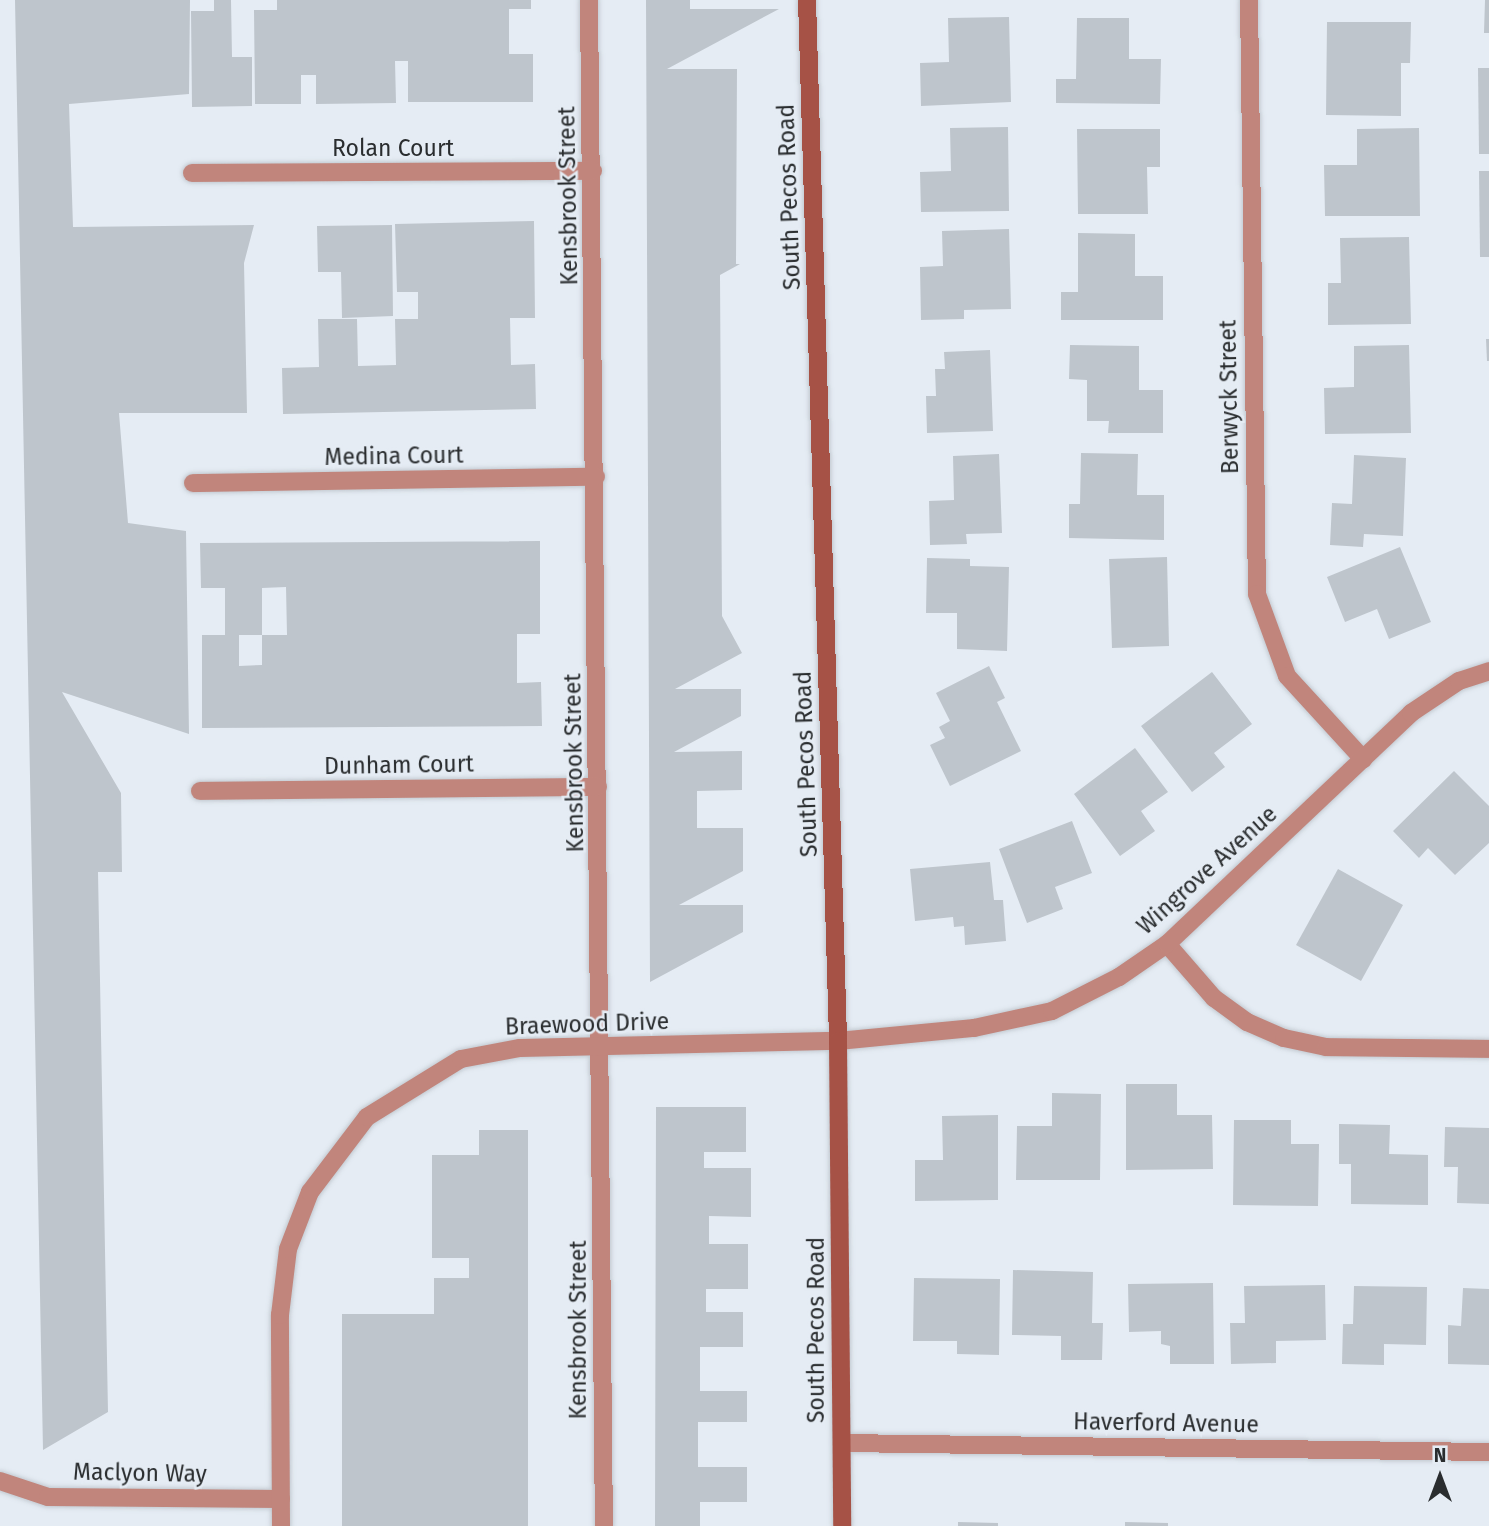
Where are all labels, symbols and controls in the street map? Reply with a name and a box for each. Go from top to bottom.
street label: South Pecos Road [772,103,806,291]
street label: Kensbrook Street [553,106,583,286]
street label: Rolan Court [332,134,454,162]
street label: Berwyck Street [1214,320,1244,474]
street label: Medina Court [324,441,464,471]
street label: South Pecos Road [789,670,823,858]
street label: Kensbrook Street [559,673,589,853]
street label: Dunham Court [324,750,474,780]
street label: Wingrove Avenue [1131,800,1283,940]
street label: Braewood Drive [504,1007,670,1041]
street label: South Pecos Road [802,1237,830,1423]
street label: Kensbrook Street [564,1241,592,1419]
street label: Haverford Avenue [1073,1408,1259,1438]
north arrow [1405,1442,1475,1512]
text: N [1434,1444,1446,1467]
street label: Maclyon Way [73,1458,207,1488]

